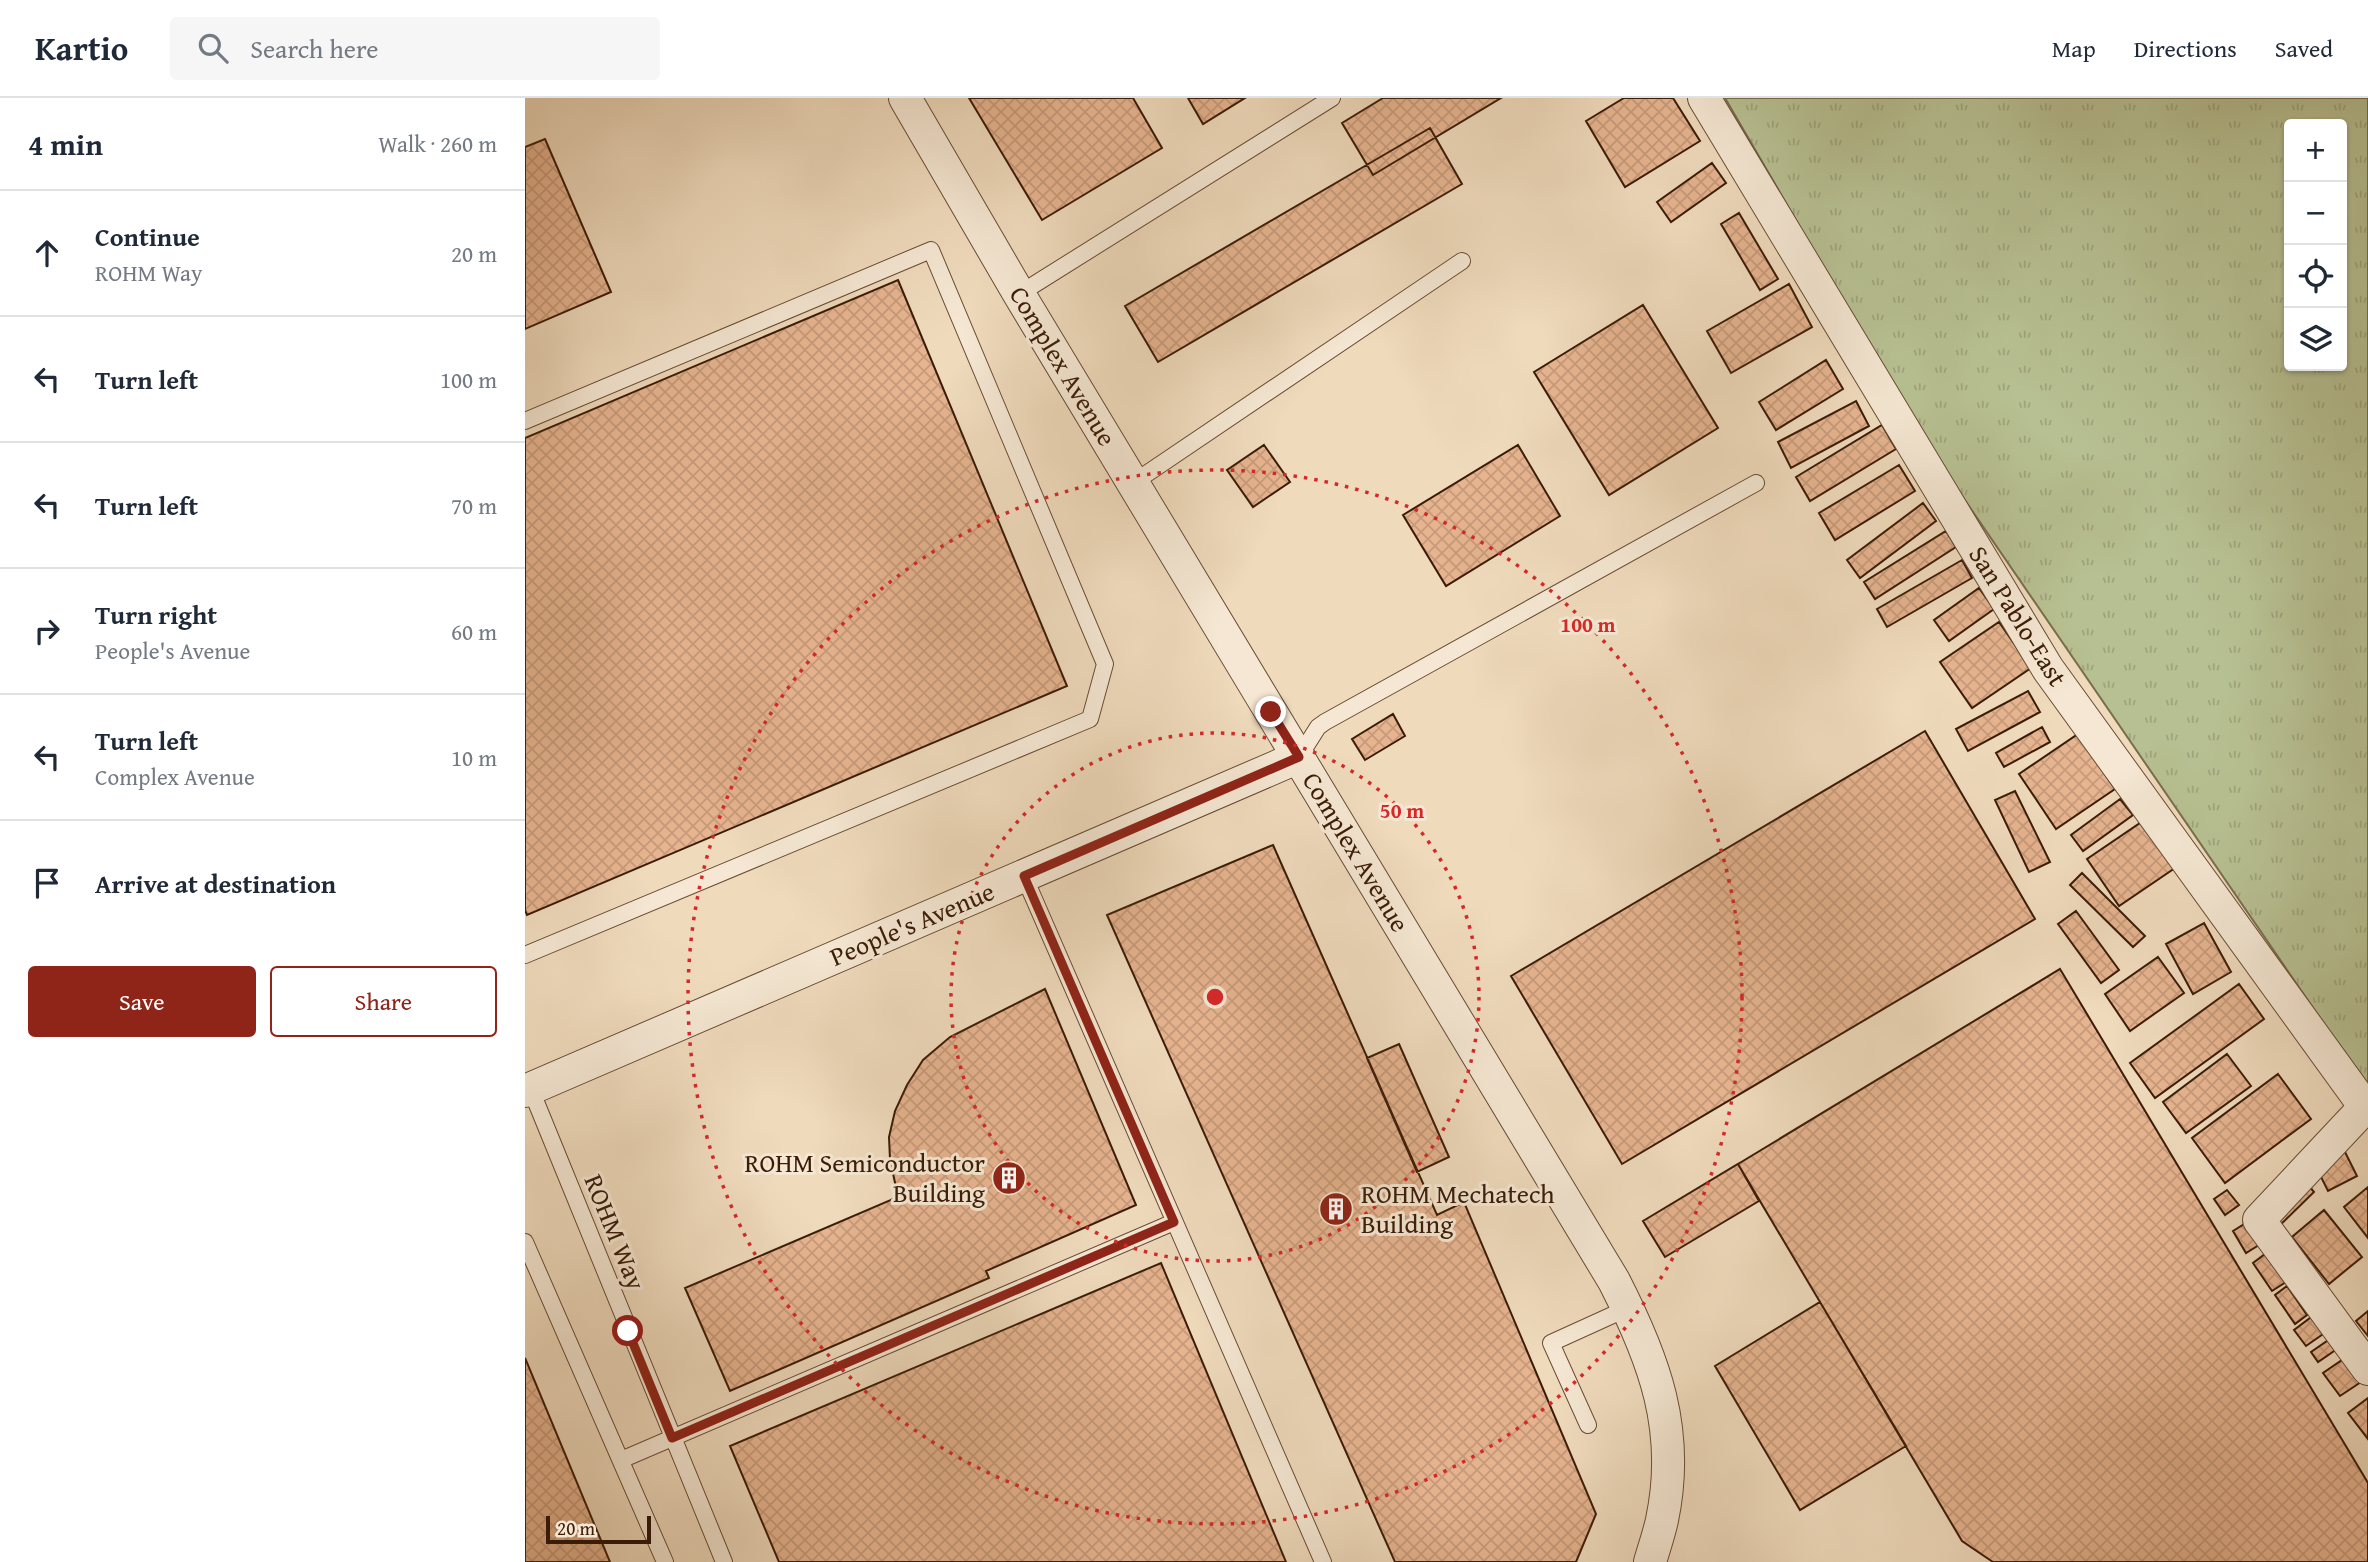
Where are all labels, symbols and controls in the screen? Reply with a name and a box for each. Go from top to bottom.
search box [170,17,660,80]
text: Kartio [35,24,128,72]
icon: search [194,29,232,67]
text: Search here [250,29,379,68]
text: Map [2052,31,2096,66]
text: Directions [2134,31,2237,66]
text: Saved [2275,31,2333,66]
map controls [2284,119,2347,371]
button: + [2284,119,2347,182]
text: 4 min [28,122,103,166]
text: Walk · 260 m [378,127,497,160]
button: − [2284,182,2347,245]
text: Continue [95,217,200,256]
icon: ahead [28,234,66,272]
text: 20 m [451,237,497,270]
button: locate [2284,245,2347,308]
text: ROHM Way [95,256,202,289]
street label: Complex Avenue [1000,278,1127,453]
button: layers [2284,308,2347,371]
icon: left [28,360,66,398]
text: Turn left [95,360,198,399]
text: 100 m [440,363,497,396]
icon: left [28,486,66,524]
text: Turn left [95,486,198,525]
text: 70 m [451,489,497,522]
street label: San Pablo-East [1960,538,2077,694]
text: Turn right [95,595,217,634]
text: 100 m [1560,609,1616,640]
icon: right [28,612,66,650]
text: 60 m [451,615,497,648]
text: People's Avenue [95,634,250,667]
route end [1255,696,1286,727]
text: Turn left [95,721,198,760]
icon: left [28,738,66,776]
text: 10 m [451,741,497,774]
text: Complex Avenue [95,760,255,793]
street label: Complex Avenue [1293,764,1420,939]
text: 50 m [1380,795,1424,826]
icon: arrive [28,864,66,902]
text: Arrive at destination [95,864,336,903]
street label: People's Avenue [823,871,1000,976]
button: Save [28,966,256,1037]
button: Share [270,966,497,1037]
centre of rings [1203,985,1227,1009]
place label: ROHM Semiconductor Building [744,1143,985,1212]
building icon: ROHM Semiconductor Building [990,1159,1028,1197]
street label: ROHM Way [575,1168,656,1295]
place label: ROHM Mechatech Building [1361,1174,1555,1243]
building icon: ROHM Mechatech Building [1317,1190,1355,1228]
route start [612,1315,643,1346]
scale bar [546,1513,651,1545]
text: 20 m [557,1514,595,1542]

